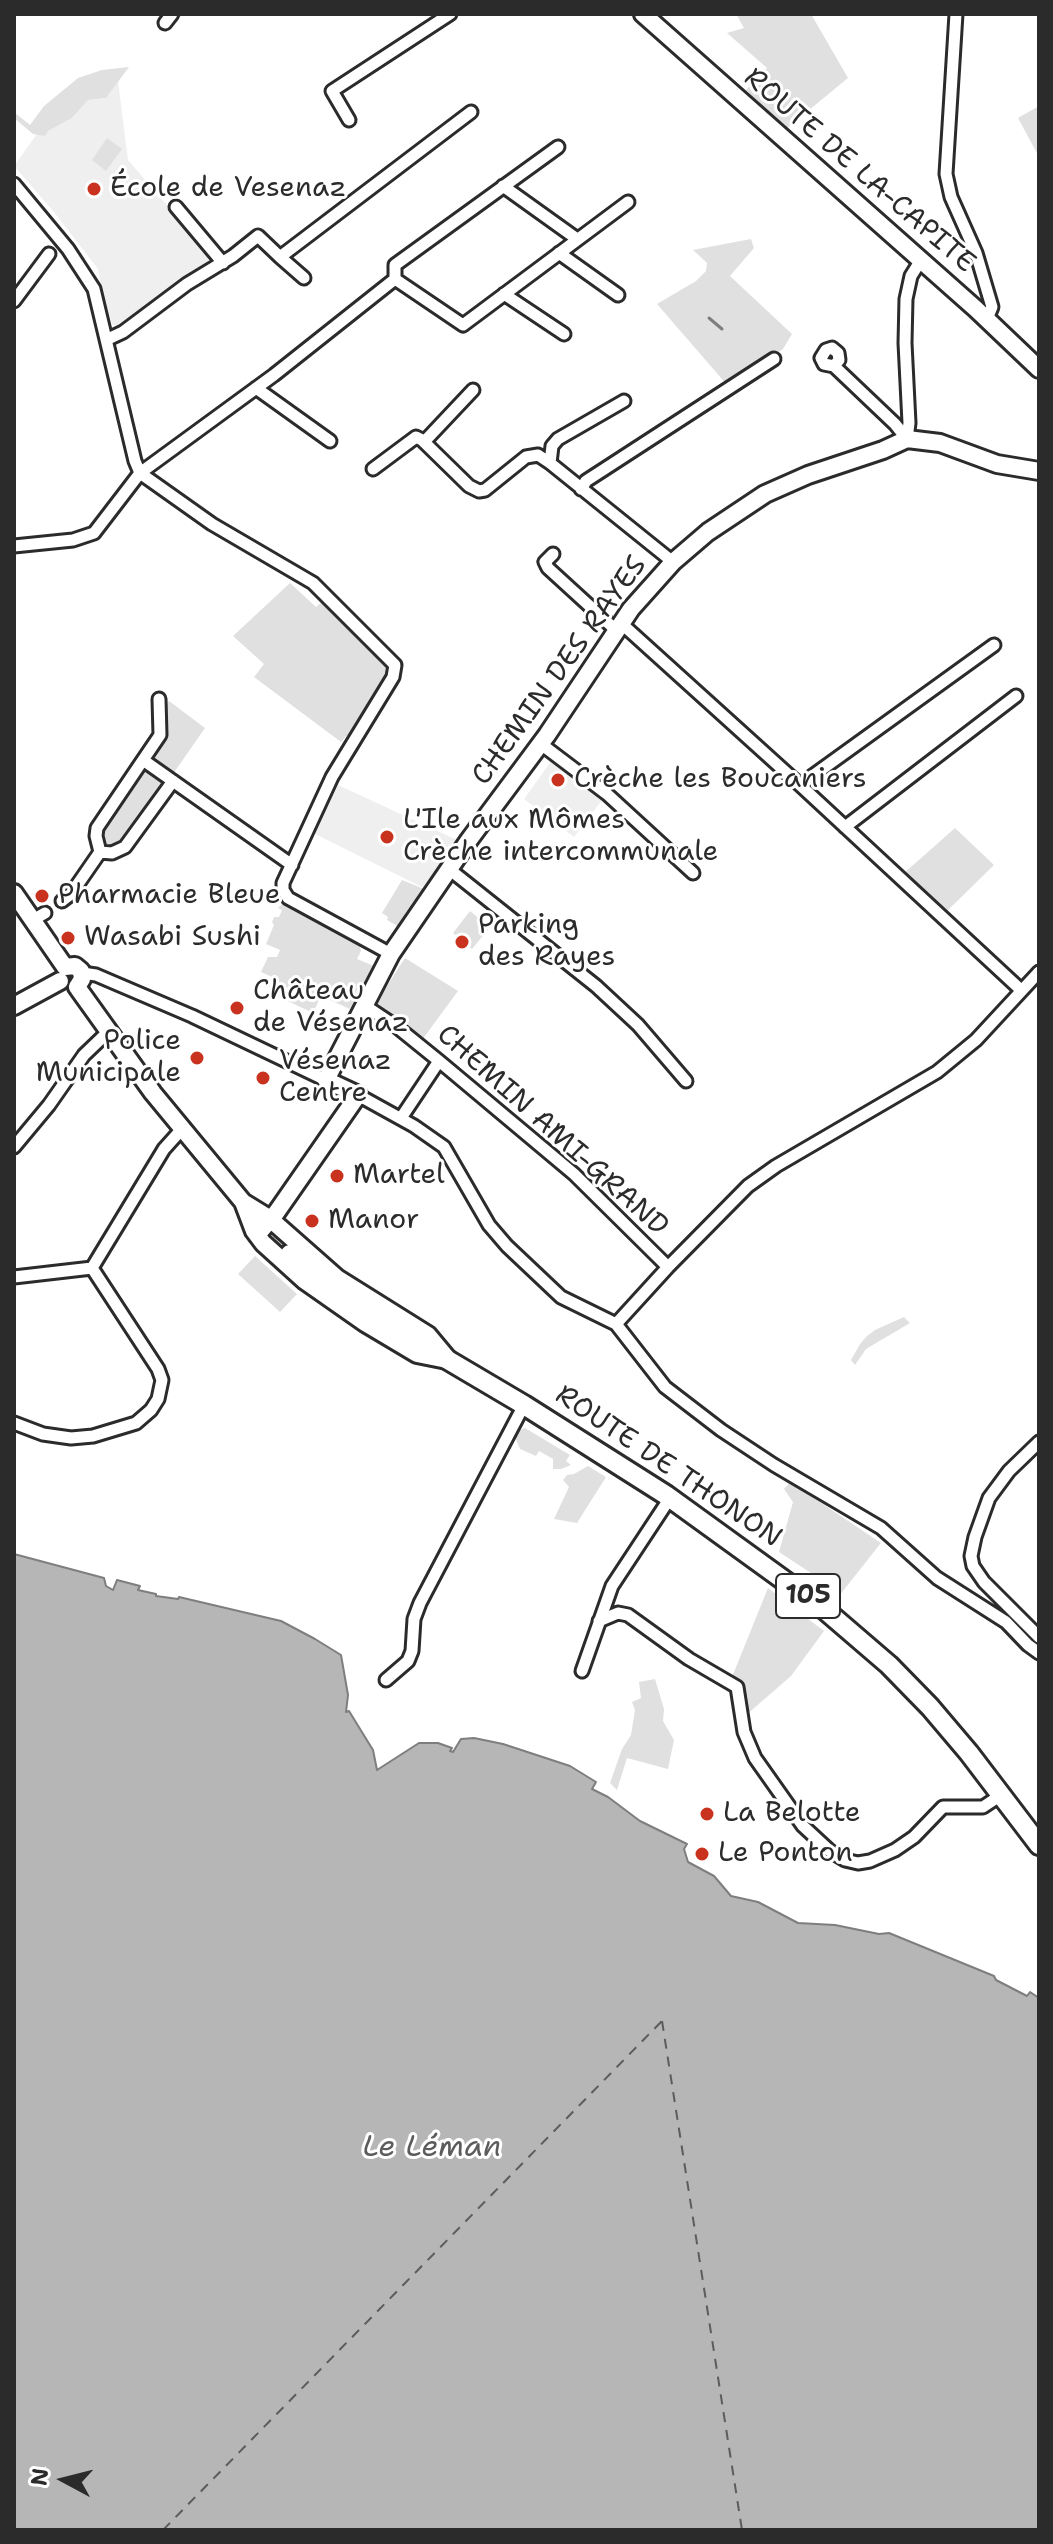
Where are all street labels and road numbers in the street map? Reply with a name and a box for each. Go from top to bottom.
street label: ROUTE DE LA-CAPITE [737,61,981,281]
street label: CHEMIN DES RAYES [466,550,654,792]
street label: CHEMIN AMI-GRAND [429,1018,675,1244]
street label: ROUTE DE THONON [548,1379,788,1555]
road number: 105 [776,1574,840,1618]

